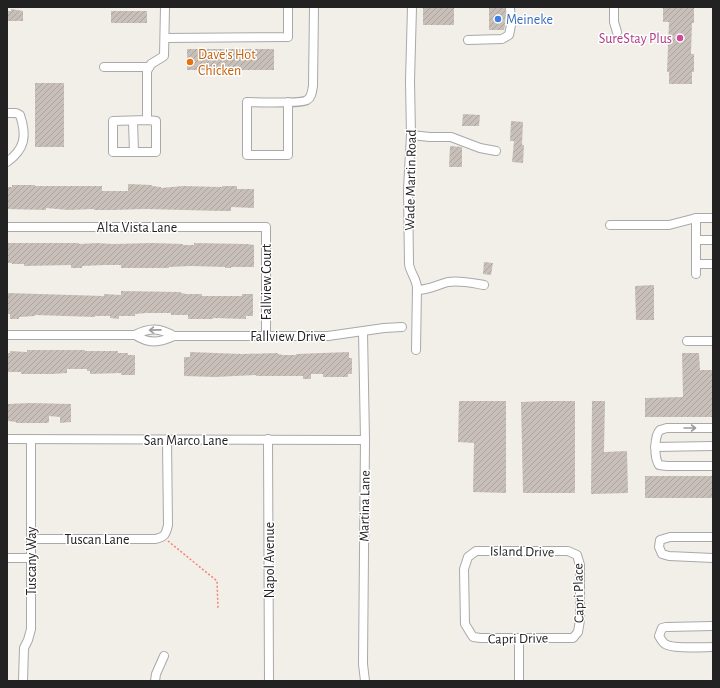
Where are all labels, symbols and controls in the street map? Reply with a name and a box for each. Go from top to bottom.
place label: Meineke [506,13,553,27]
marker: Meineke [493,14,503,24]
place label: SureStay Plus [599,32,672,46]
marker: SureStay Plus [675,33,685,43]
place label: Dave's Hot Chicken [198,48,256,78]
marker: Dave's Hot Chicken [185,57,195,67]
street label: Wade Martin Road [403,129,419,231]
street label: Alta Vista Lane [97,221,177,235]
street label: Fallview Court [260,243,274,320]
one-way arrow [149,326,162,334]
street label: Fallview Drive [250,330,326,344]
one-way arrow [683,424,696,432]
street label: San Marco Lane [144,434,228,448]
street label: Martina Lane [357,470,373,542]
street label: Napol Avenue [263,522,277,598]
street label: Tuscany Way [25,526,39,595]
street label: Tuscan Lane [64,533,130,547]
street label: Island Drive [490,544,554,560]
street label: Capri Place [571,563,587,623]
street label: Capri Drive [488,631,548,647]

